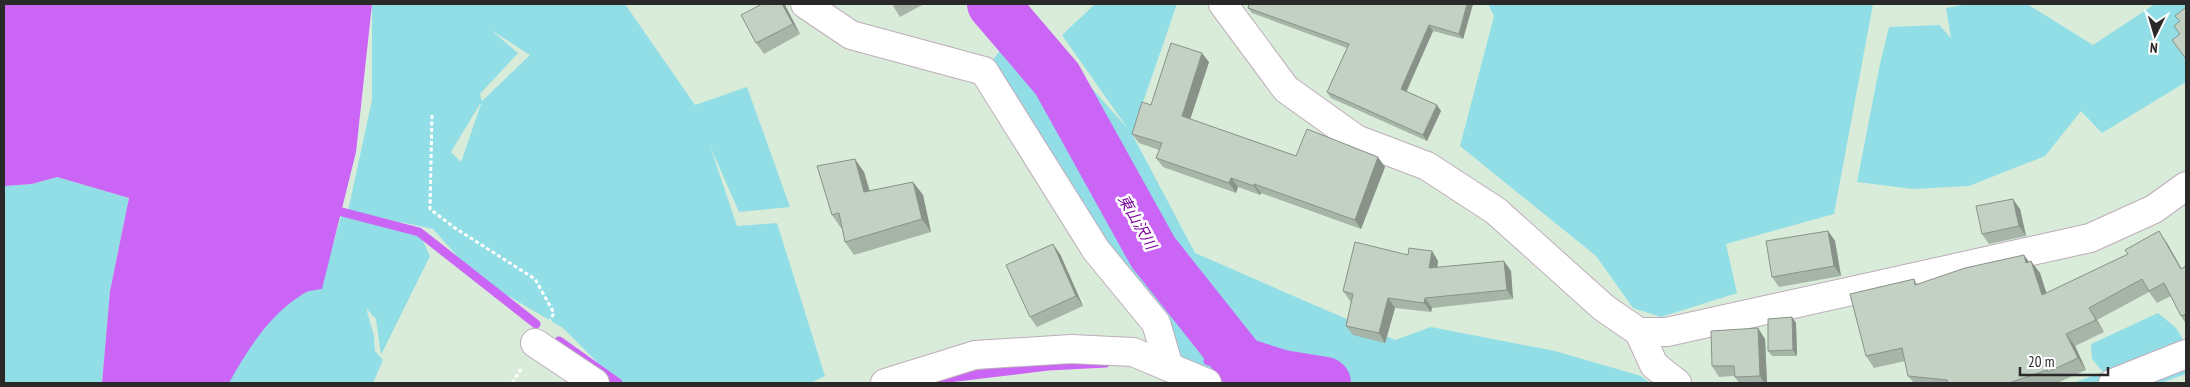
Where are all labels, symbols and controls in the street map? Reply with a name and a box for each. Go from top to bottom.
north arrow [2130,10,2180,60]
text: N [2149,39,2158,57]
water label: 東山沢川 [1114,191,1162,254]
scale bar [2020,344,2108,376]
text: 20 m [2028,352,2054,371]

